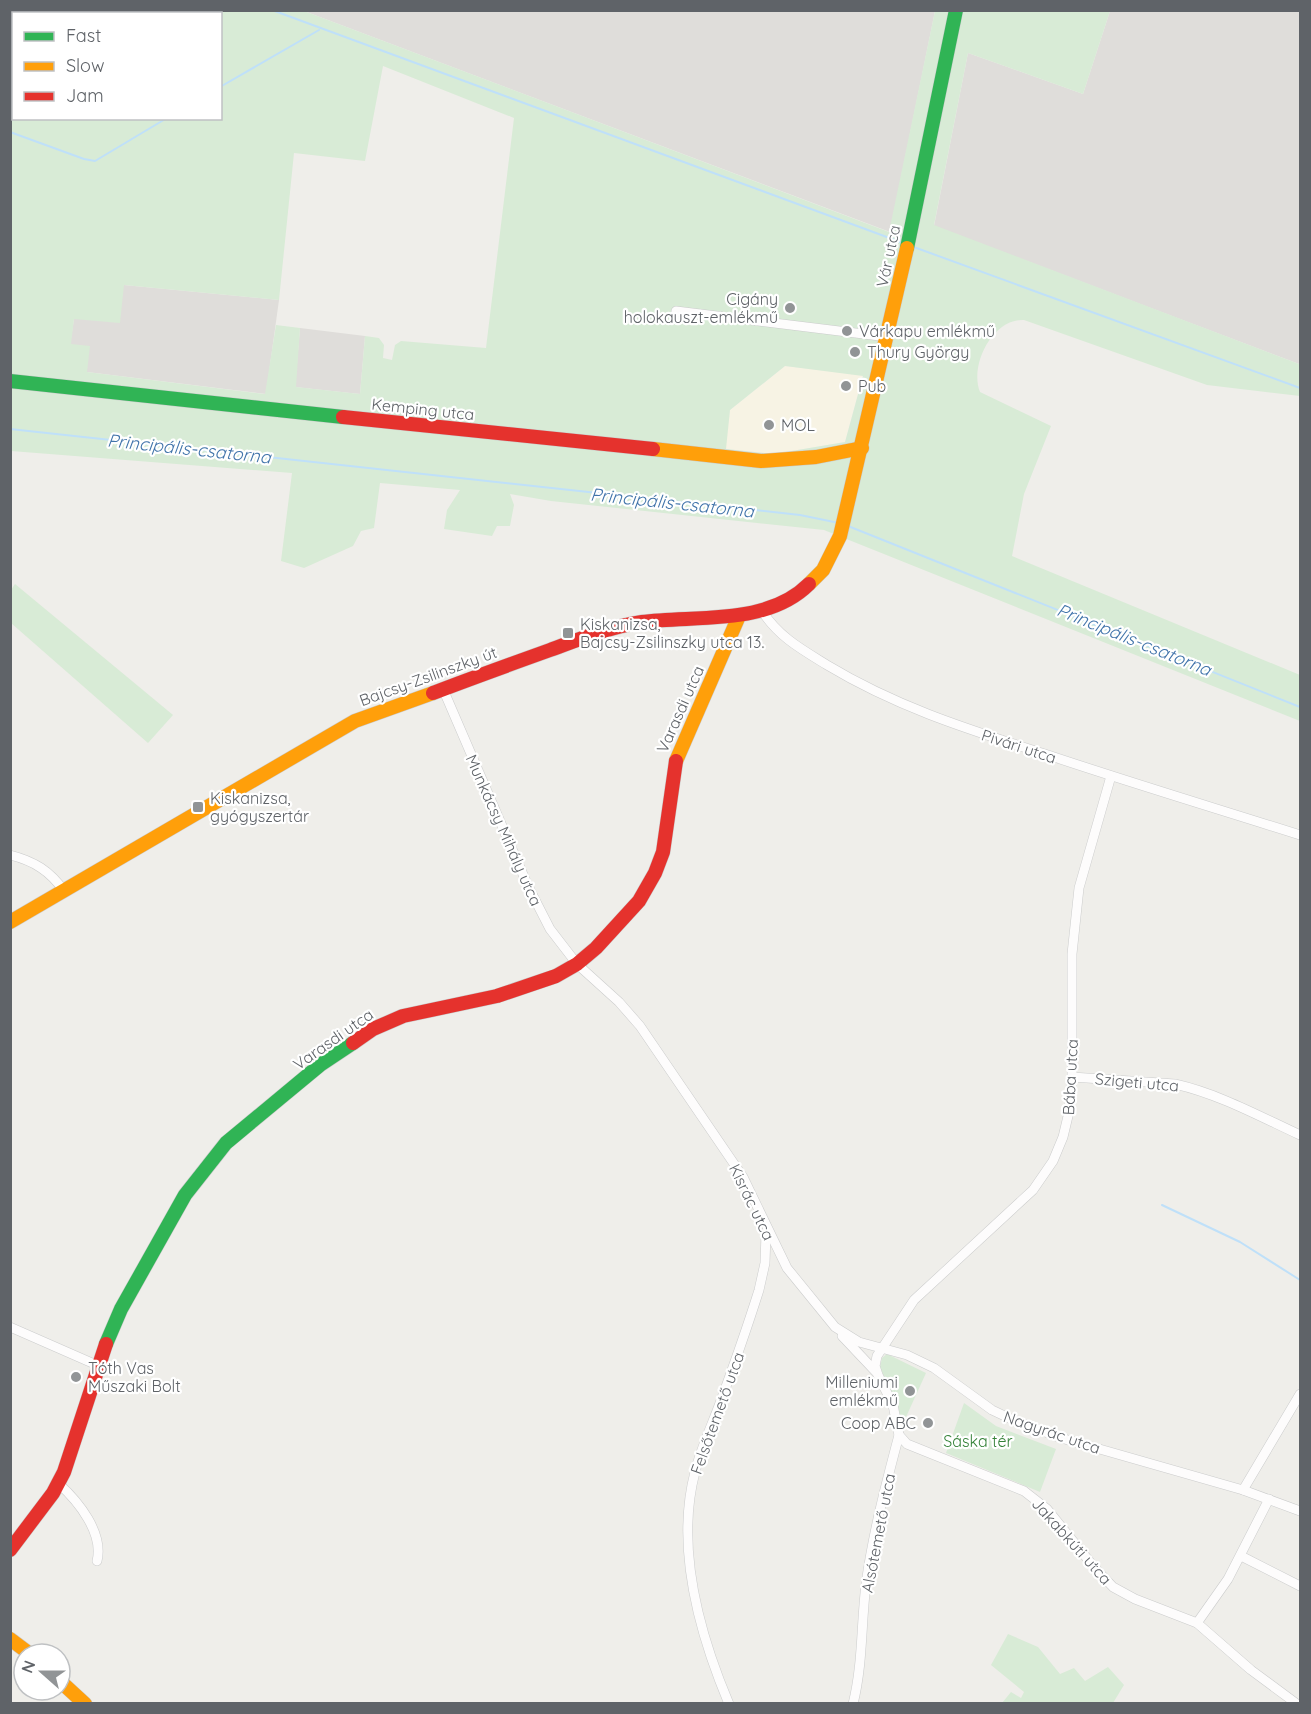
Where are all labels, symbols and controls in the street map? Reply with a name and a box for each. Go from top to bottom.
legend [12,12,222,120]
text: Fast [66,24,101,47]
text: Slow [66,54,104,77]
text: Jam [66,84,104,107]
street label: Vár utca [872,223,904,289]
place label: Cigány holokauszt-emlékmű [624,289,778,327]
marker: Cigány holokauszt-emlékmű [783,301,797,315]
place label: Várkapu emlékmű [859,321,995,341]
marker: Várkapu emlékmű [840,324,854,338]
place label: Thury György [867,342,969,362]
marker: Thury György [848,345,862,359]
place label: Pub [858,376,886,396]
marker: Pub [839,379,853,393]
street label: Kemping utca [371,394,475,424]
place label: MOL [781,415,815,435]
marker: MOL [762,418,776,432]
water label: Principális-csatorna [106,428,273,469]
water label: Principális-csatorna [589,482,756,523]
water label: Principális-csatorna [1054,598,1216,681]
place label: Kiskanizsa, Bajcsy-Zsilinszky utca 13. [580,614,764,652]
marker: Kiskanizsa, Bajcsy-Zsilinszky utca 13. [561,626,575,640]
street label: Bajcsy-Zsilinszky út [357,642,499,710]
street label: Varasdi utca [652,662,708,756]
street label: Pivári utca [979,725,1059,767]
street label: Munkácsy Mihály utca [462,751,546,909]
place label: Kiskanizsa, gyógyszertár [210,788,309,826]
marker: Kiskanizsa, gyógyszertár [191,800,205,814]
street label: Varasdi utca [289,1004,377,1074]
street label: Bába utca [1058,1038,1082,1116]
street label: Szigeti utca [1094,1068,1180,1096]
street label: Kisrác utca [725,1161,779,1243]
street label: Felsőtemető utca [686,1349,748,1477]
place label: Tóth Vas Műszaki Bolt [88,1358,181,1396]
marker: Tóth Vas Műszaki Bolt [69,1370,83,1384]
place label: Milleniumi emlékmű [825,1372,898,1410]
marker: Milleniumi emlékmű [903,1384,917,1398]
street label: Nagyrác utca [1001,1406,1103,1458]
place label: Coop ABC [841,1413,916,1433]
marker: Coop ABC [921,1416,935,1430]
park label: Sáska tér [943,1431,1013,1451]
street label: Alsótemető utca [857,1472,899,1594]
street label: Jakabkúti utca [1028,1493,1116,1589]
north arrow [12,1642,72,1702]
text: N [17,1658,39,1676]

